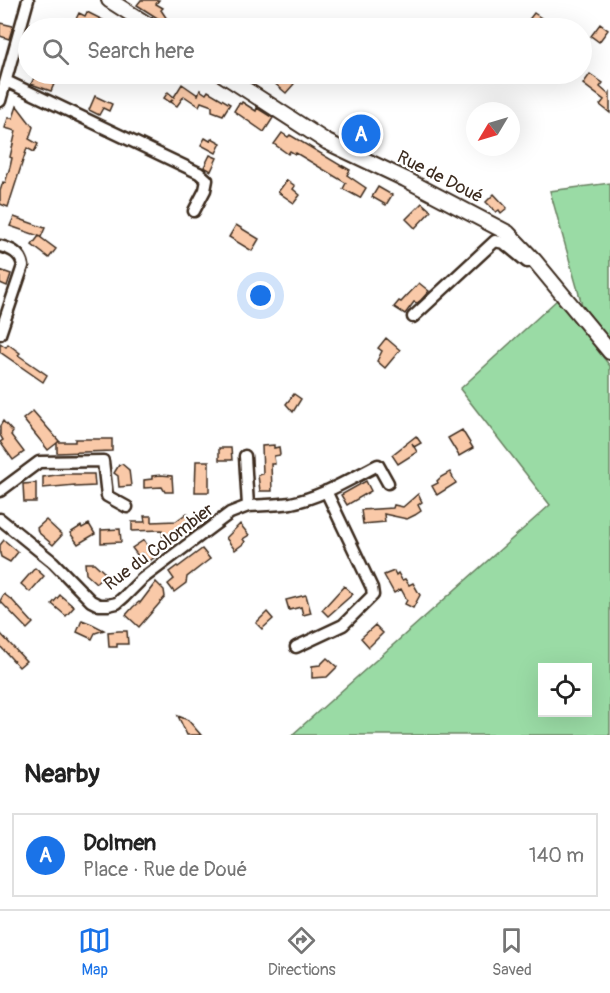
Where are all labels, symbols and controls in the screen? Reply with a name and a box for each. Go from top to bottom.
search box [18,18,592,84]
icon: search [39,35,72,68]
text: Search here [87,37,194,65]
north arrow [466,102,520,156]
pin: A [342,112,380,156]
street label: Rue de Doué [393,146,487,208]
your location [246,281,275,310]
street label: Rue du Colombier [100,498,219,596]
map controls [538,663,592,717]
button: locate [538,663,592,717]
text: Nearby [24,758,100,790]
text: Dolmen [83,829,156,857]
text: A [39,843,52,868]
text: 140 m [529,843,584,868]
text: Place · Rue de Doué [83,857,247,882]
tab: Map [78,924,111,980]
tab: Directions [268,924,336,980]
tab: Saved [492,924,532,980]

